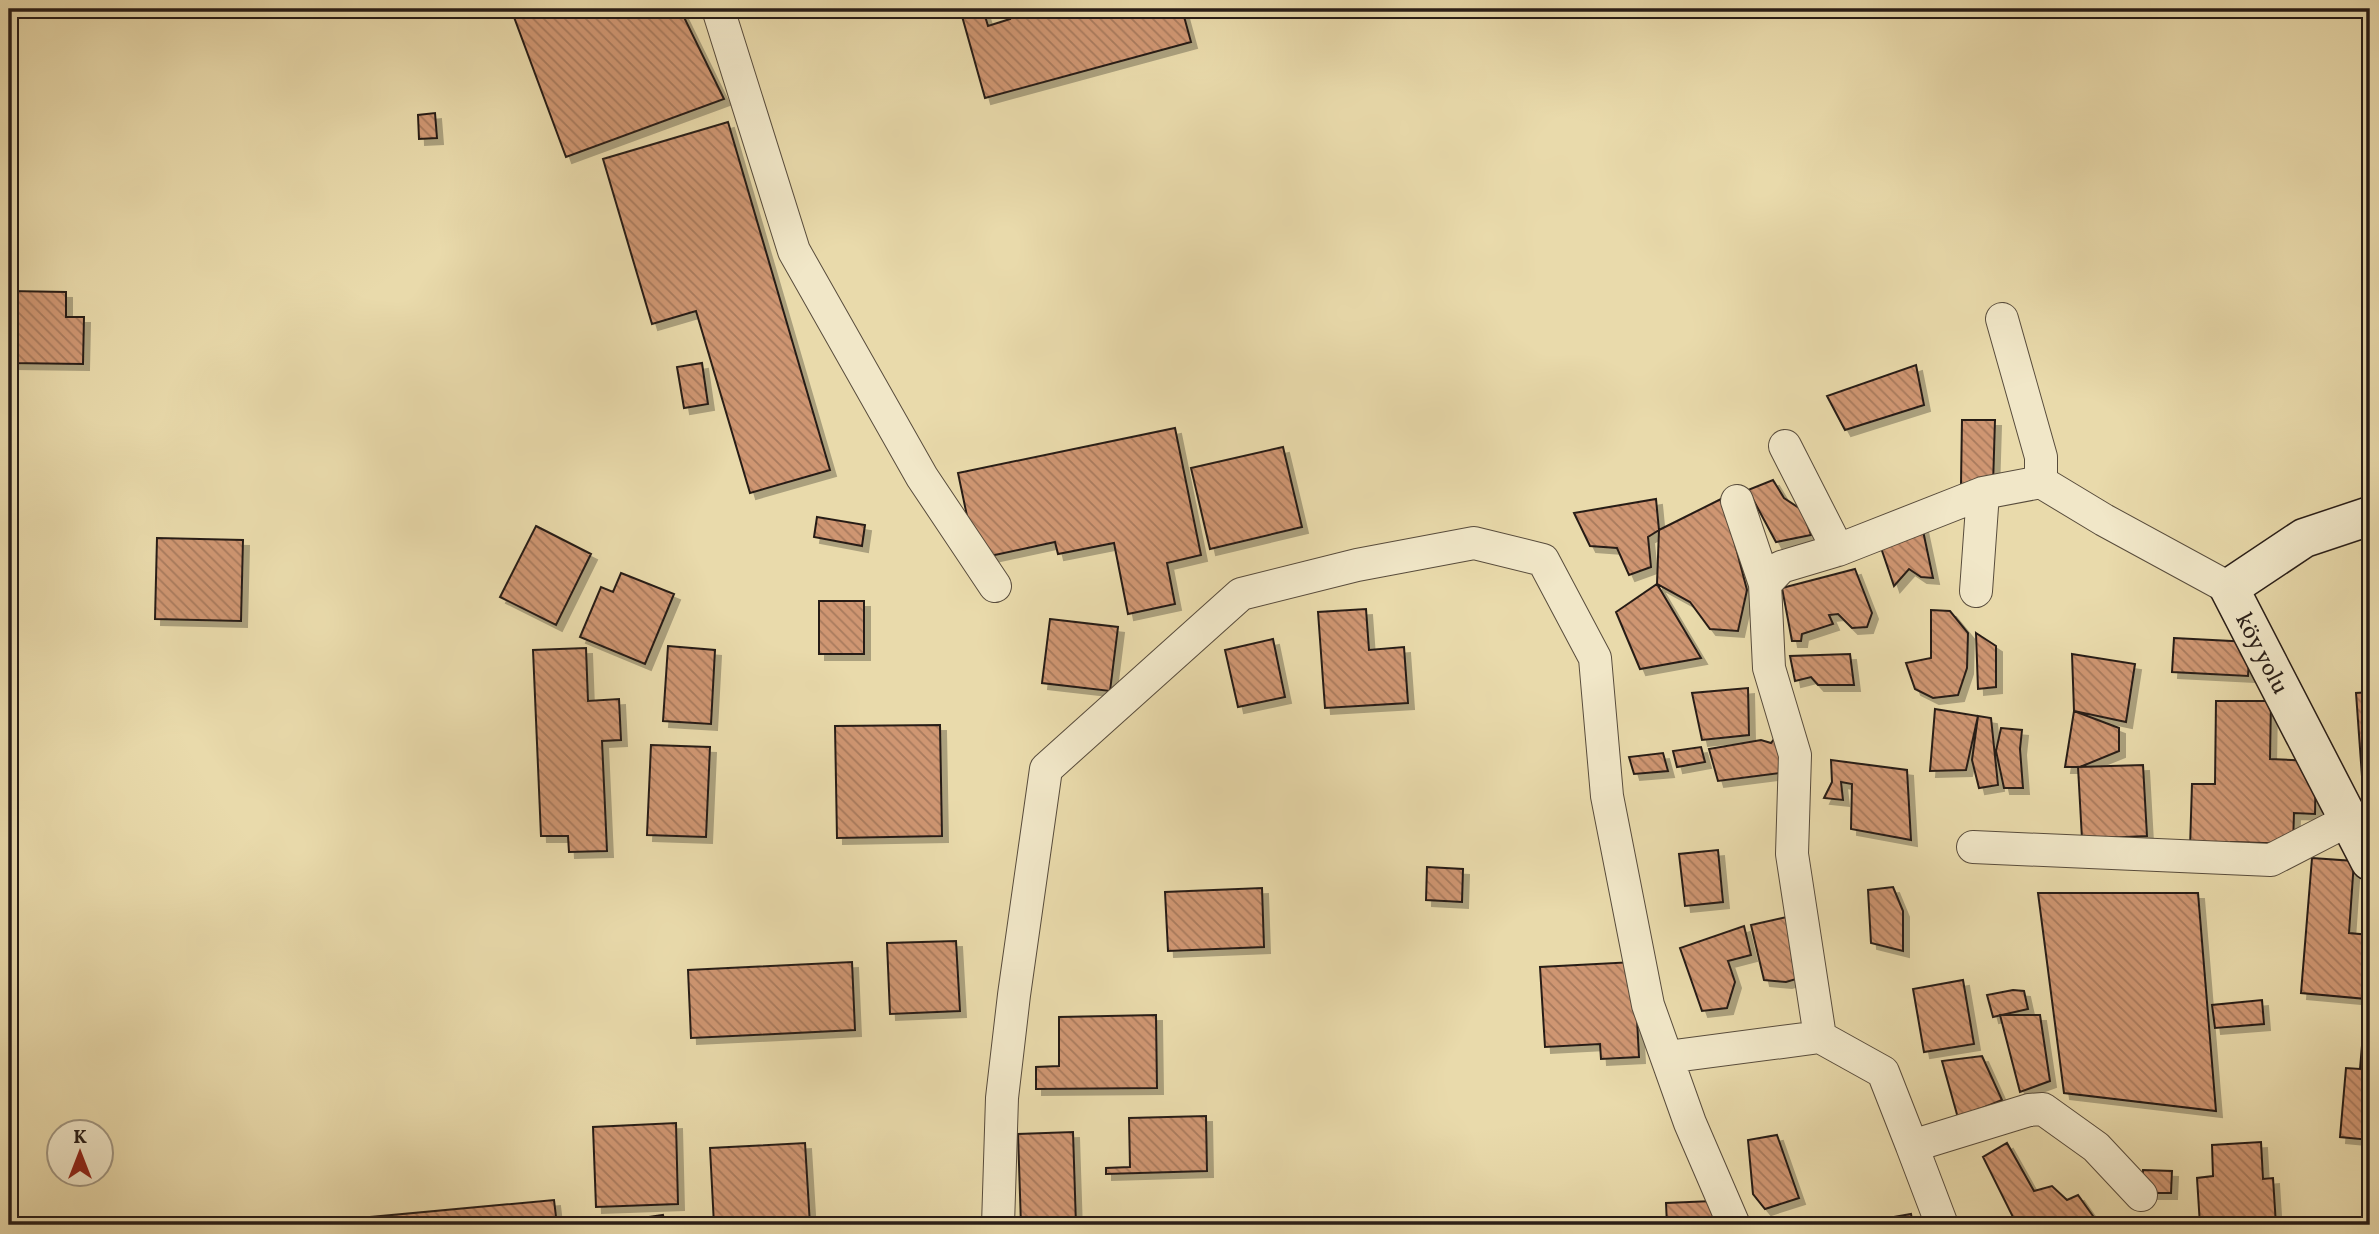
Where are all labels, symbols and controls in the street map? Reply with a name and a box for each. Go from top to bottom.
street label: köy yolu [2226,607,2296,701]
north arrow [46,1118,116,1188]
text: K [73,1125,87,1151]

